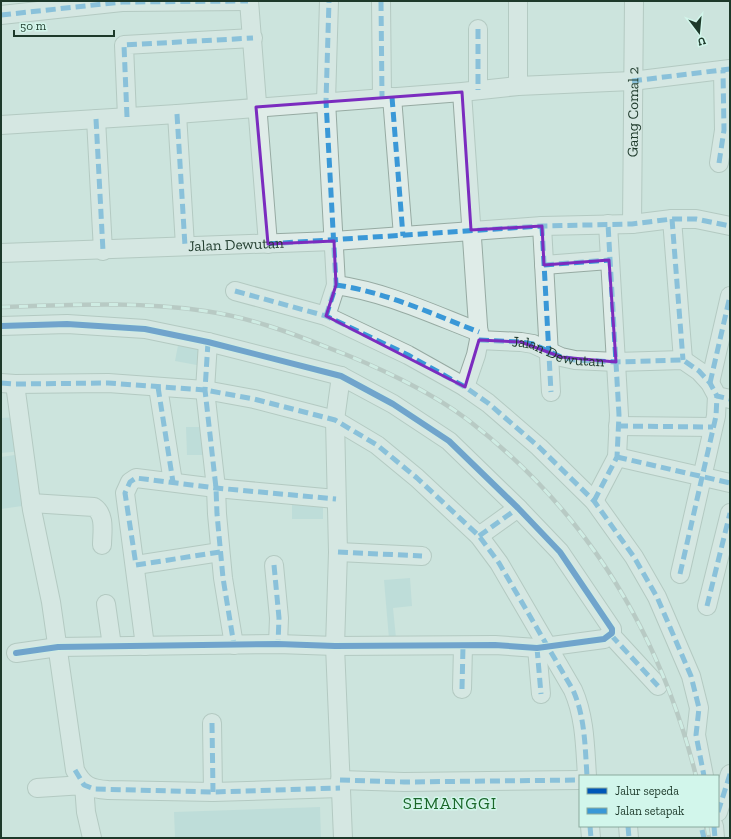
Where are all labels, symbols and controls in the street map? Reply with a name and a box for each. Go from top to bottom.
scale bar [14,12,114,38]
north arrow [679,12,719,52]
text: 50 m [20,19,47,33]
text: U [696,34,707,48]
street label: Gang Comal 2 [624,66,642,157]
street label: Jalan Dewutan [188,234,284,255]
street label: Jalan Dewutan [512,333,605,370]
legend [579,775,719,827]
text: Jalur sepeda [615,784,679,798]
district label: SEMANGGI [403,793,497,813]
text: Jalan setapak [615,804,685,818]

